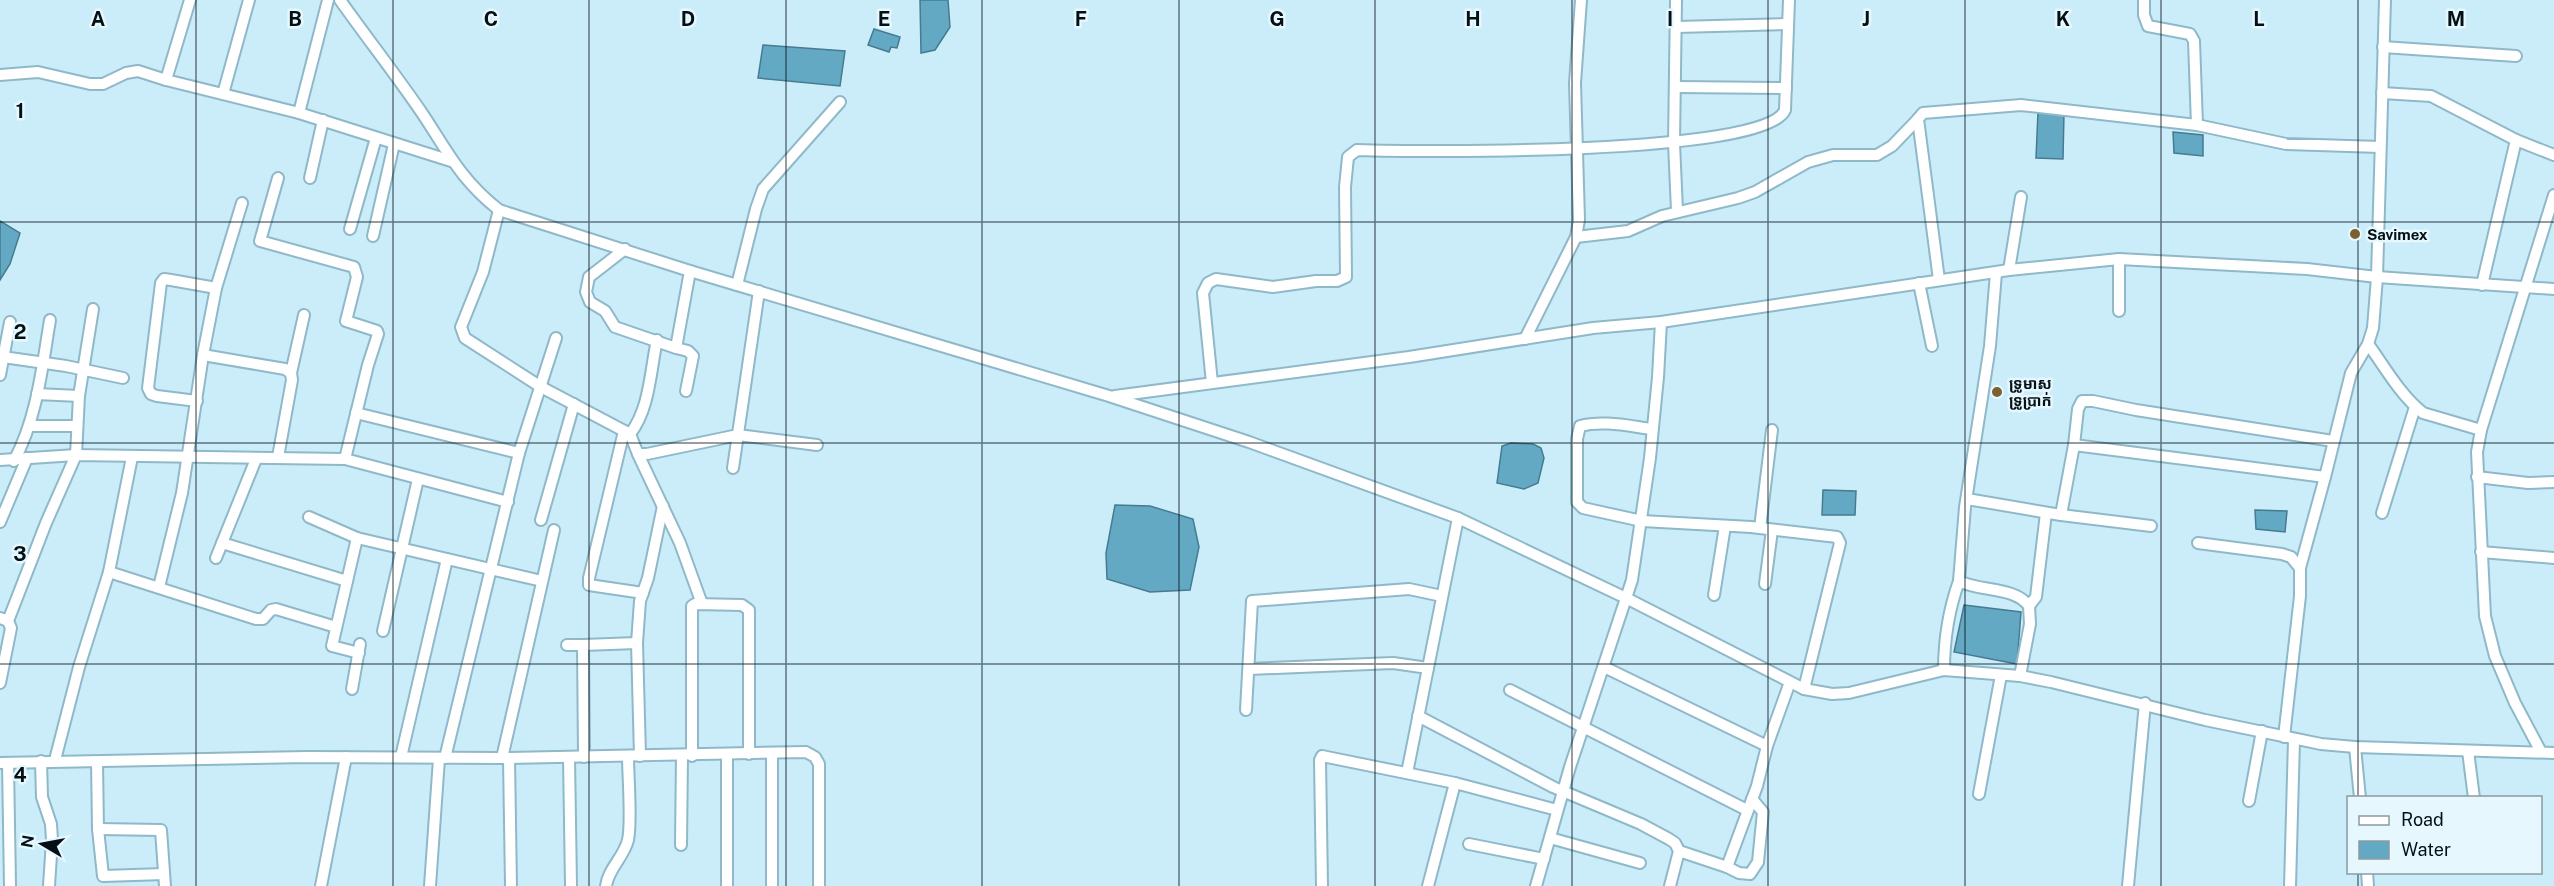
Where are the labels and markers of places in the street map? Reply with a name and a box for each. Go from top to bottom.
place label: Savimex [2367,226,2428,243]
marker: Savimex [2348,227,2362,241]
place label: ទ្រូមាស ទ្រូប្រាក់ [2009,375,2052,410]
marker: ទ្រូមាស ទ្រូប្រាក់ [1990,385,2004,399]

